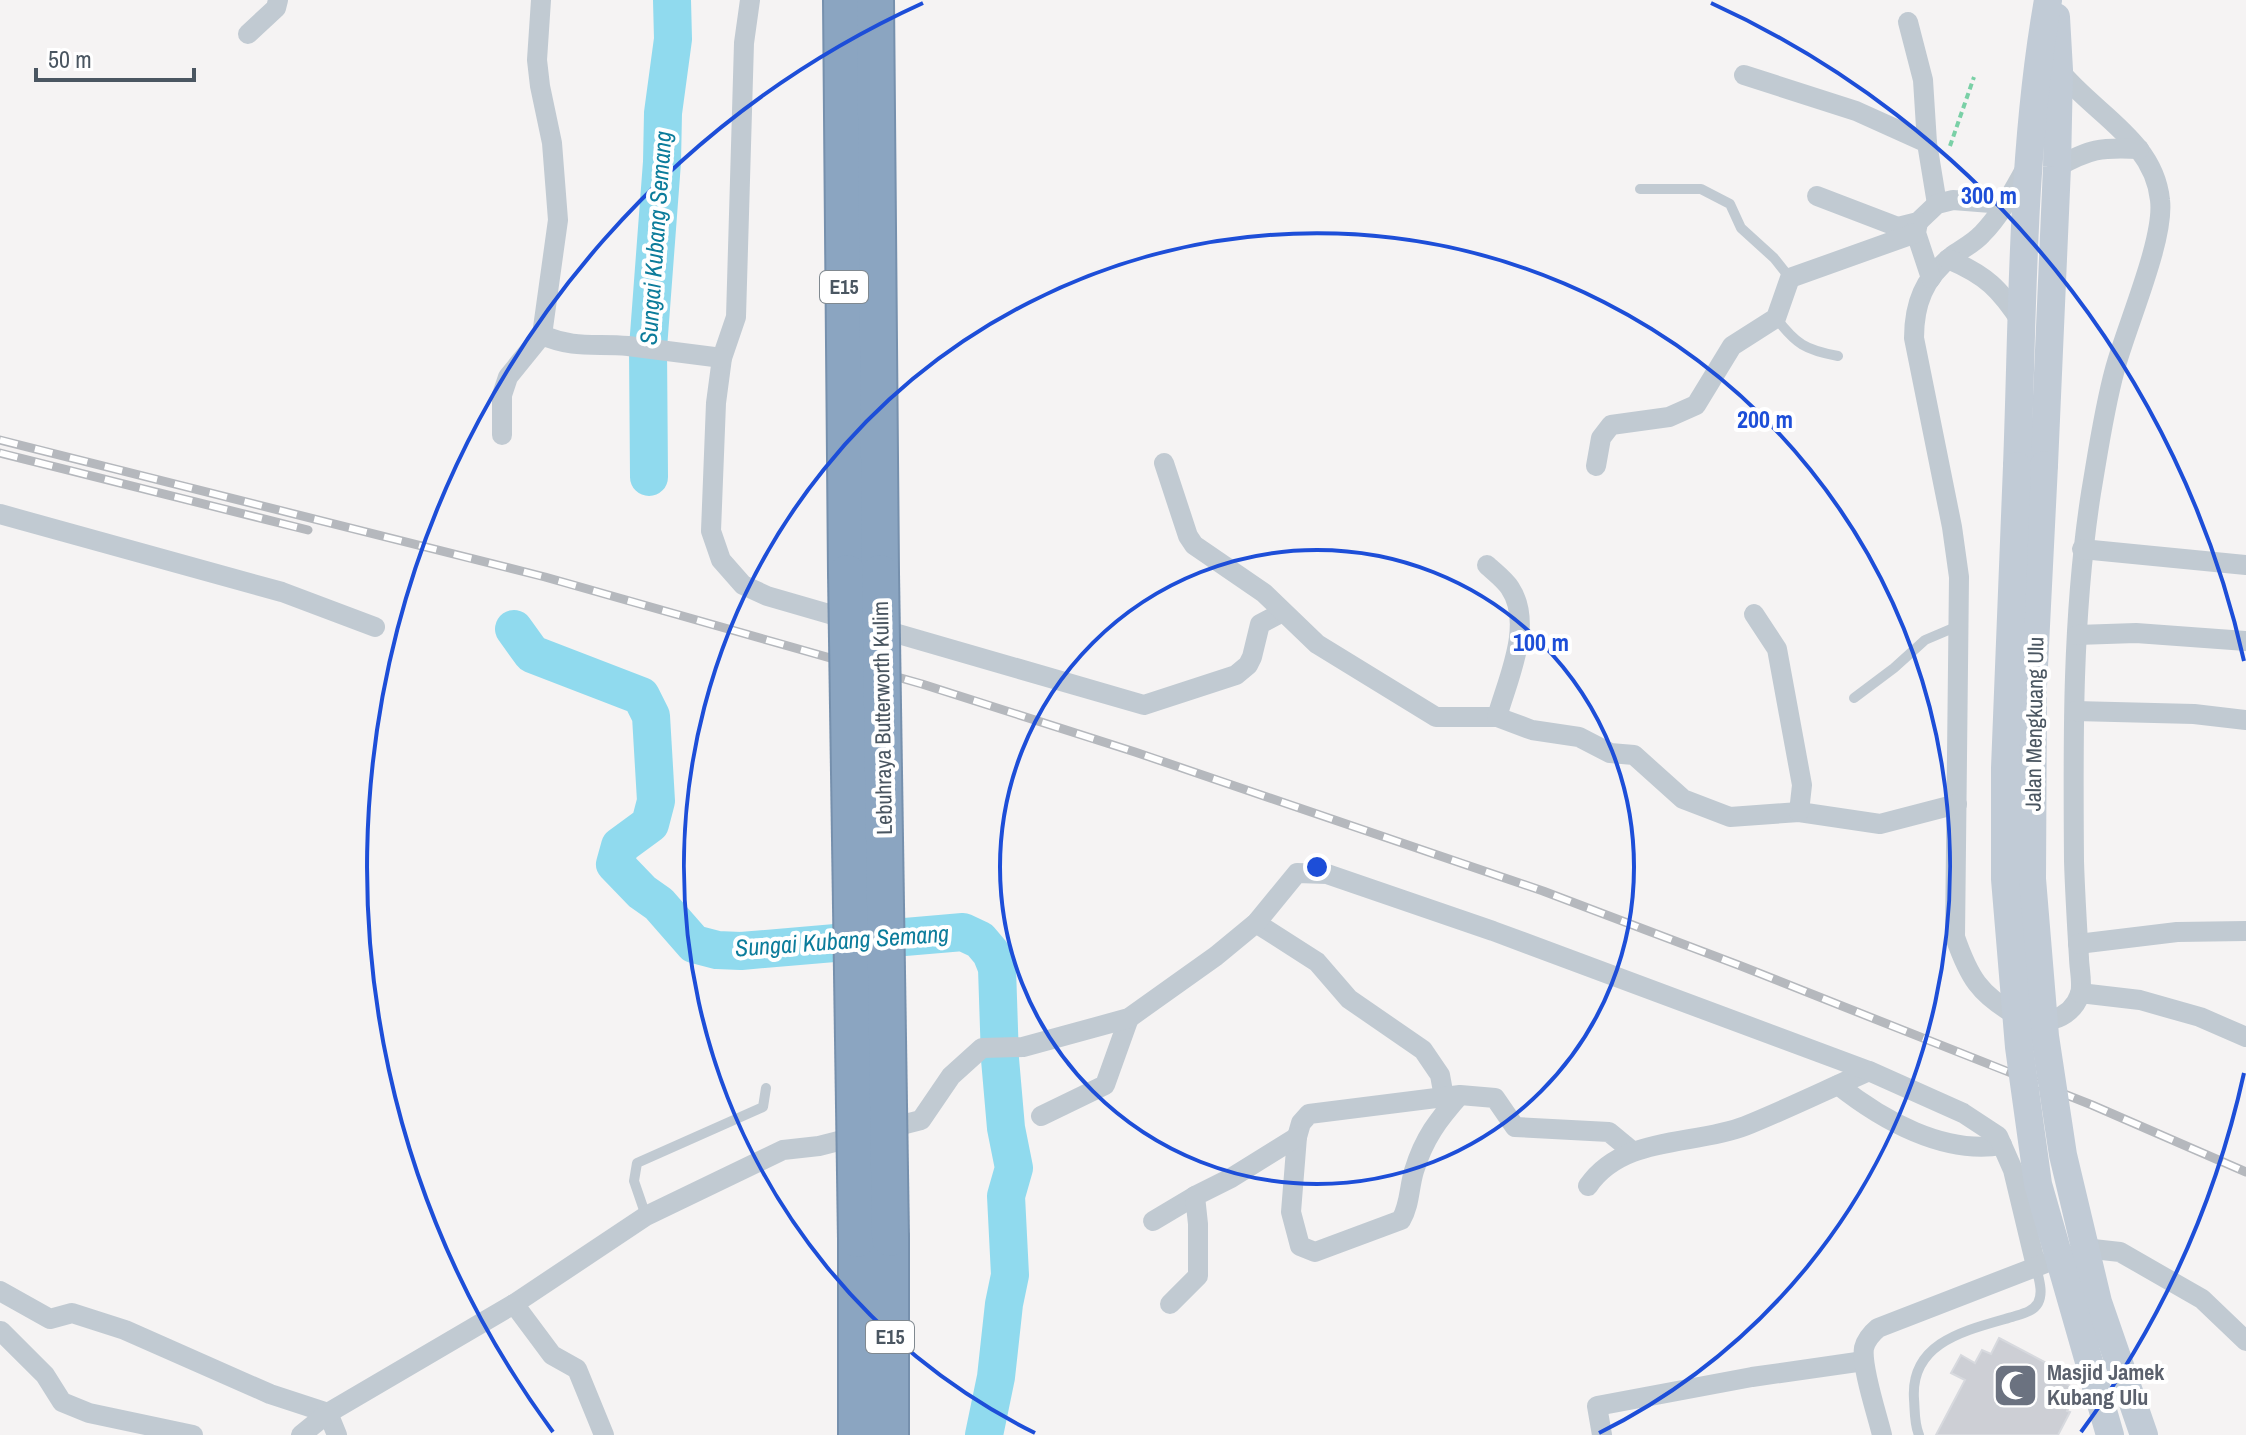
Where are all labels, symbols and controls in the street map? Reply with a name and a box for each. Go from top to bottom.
scale bar [36,32,194,82]
text: 50 m [48,43,92,75]
water label: Sungai Kubang Semang [632,130,678,346]
text: 300 m [1961,179,2017,211]
road number: E15 [820,271,868,303]
text: 200 m [1737,403,1793,435]
street label: Lebuhraya Butterworth Kulim [865,601,899,835]
text: 100 m [1513,626,1569,658]
street label: Jalan Mengkuang Ulu [2017,637,2051,811]
centre of rings [1303,853,1331,881]
water label: Sungai Kubang Semang [734,917,950,963]
road number: E15 [866,1321,914,1353]
place label: Masjid Jamek Kubang Ulu [2047,1357,2165,1412]
mosque icon: Masjid Jamek Kubang Ulu [1992,1361,2040,1409]

